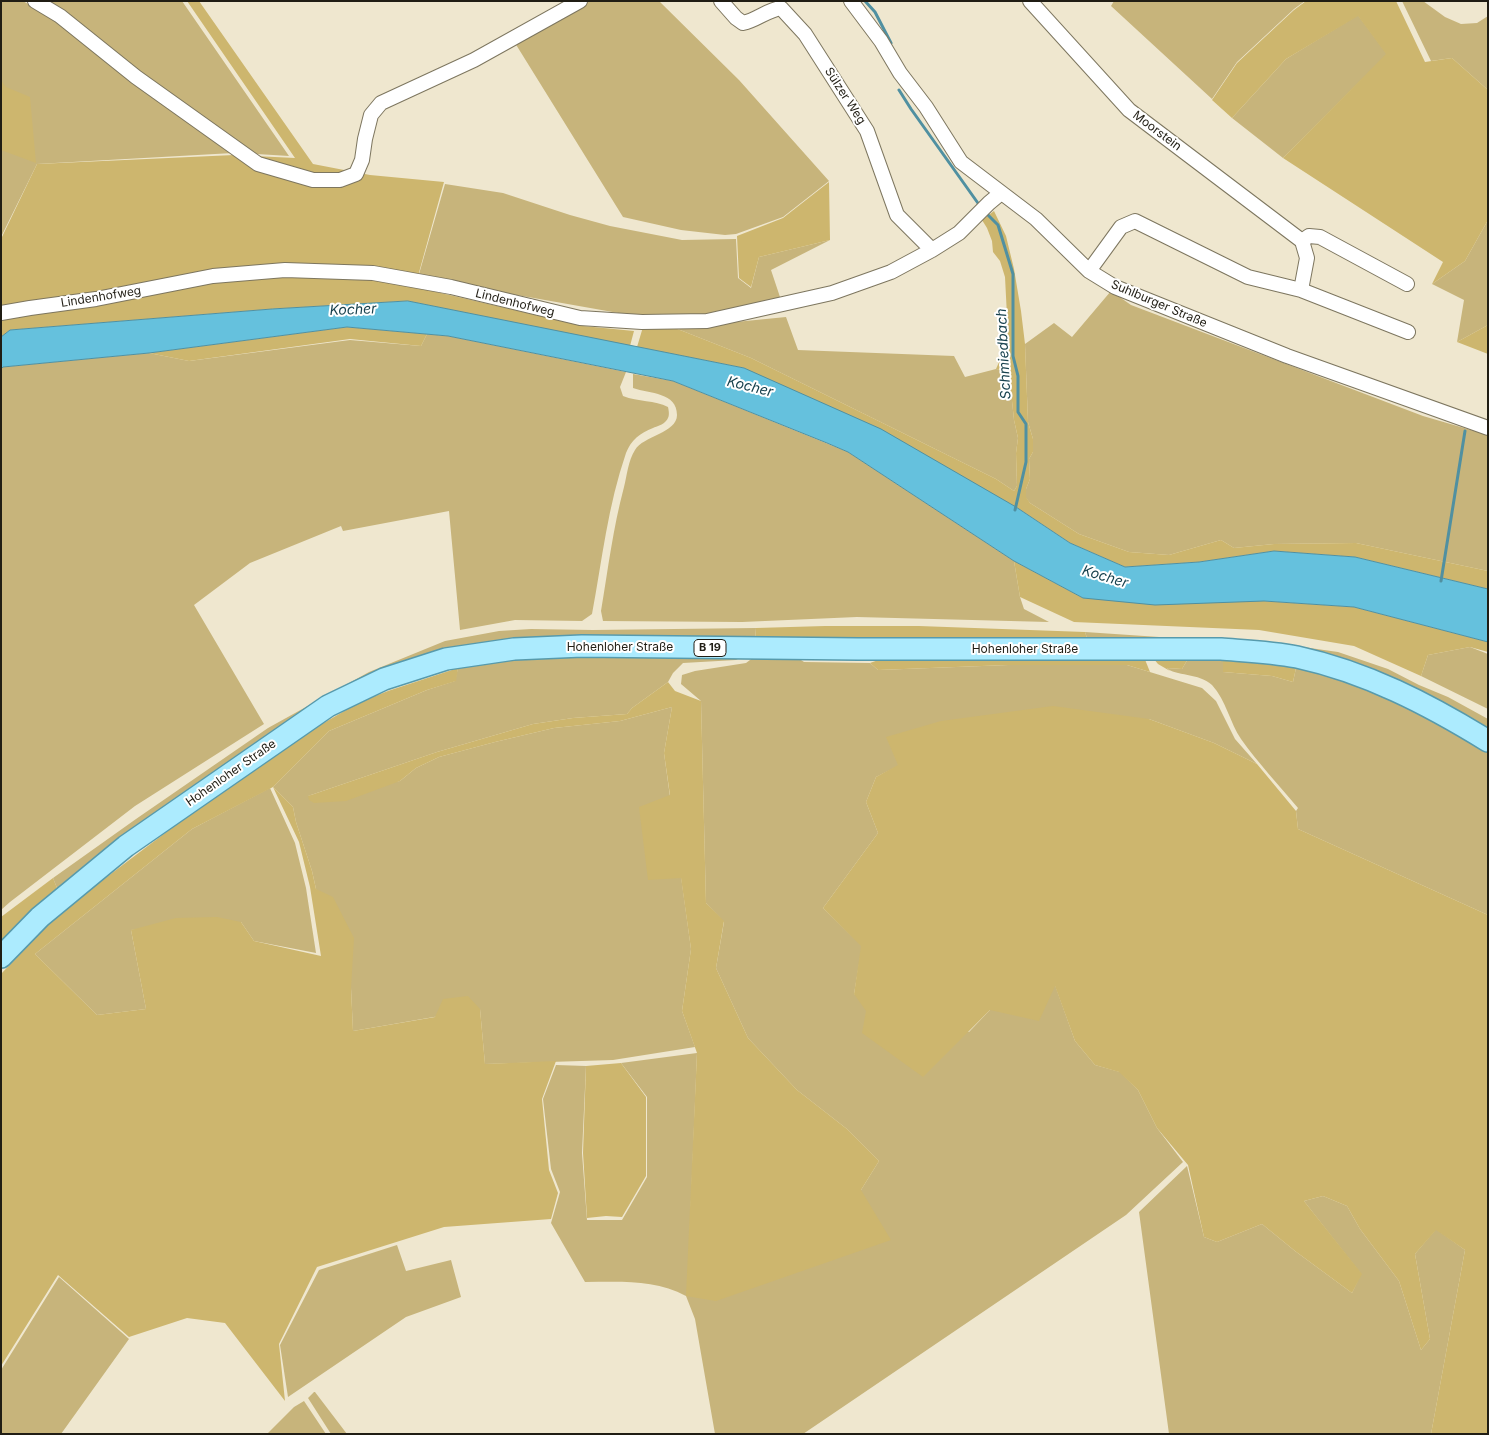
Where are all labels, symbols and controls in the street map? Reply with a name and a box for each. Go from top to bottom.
street label: Sülzer Weg [821,65,869,127]
street label: Moorstein [1130,108,1184,154]
street label: Suhlburger Straße [1109,277,1209,331]
street label: Lindenhofweg [60,284,142,310]
street label: Lindenhofweg [474,286,556,320]
water label: Kocher [329,301,377,319]
water label: Schmiedbach [993,308,1015,400]
water label: Kocher [725,373,775,401]
water label: Kocher [1080,562,1130,592]
street label: Hohenloher Straße [567,640,673,654]
road number: B 19 [694,640,726,656]
street label: Hohenloher Straße [972,642,1078,656]
street label: Hohenloher Straße [183,737,279,809]

